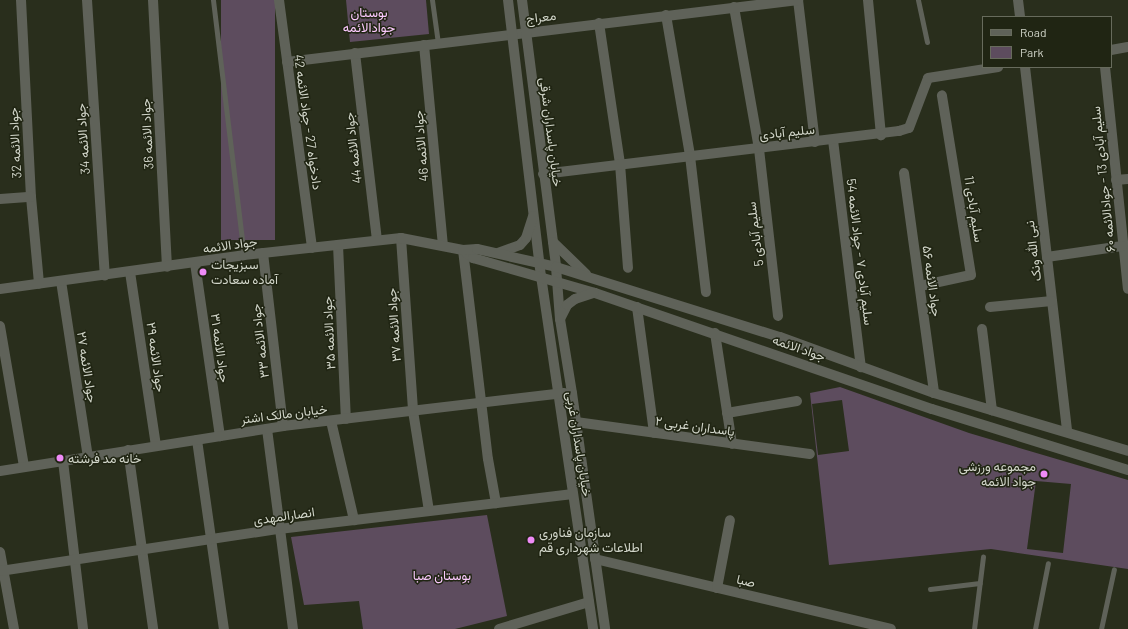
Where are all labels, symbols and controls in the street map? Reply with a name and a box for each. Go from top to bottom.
park label: بوستان جوادالائمه [343,5,395,36]
street label: معراج [525,7,557,27]
legend [982,16,1112,68]
text: Road [1020,25,1047,39]
text: Park [1020,45,1044,59]
street label: دادخواه 27 - جواد الائمه 42 [291,53,325,191]
street label: خیابان پاسداران شرقی [537,77,565,187]
street label: جواد الائمه 36 [137,98,157,170]
street label: جواد الائمه 34 [73,103,93,175]
street label: سلیم آبادی 13 - جوادالائمه ۶۰ [1088,105,1118,253]
street label: جواد الائمه 32 [5,107,25,179]
street label: جواد الائمه 46 [410,110,432,182]
street label: جواد الائمه 44 [341,111,365,185]
street label: سلیم آبادی [759,121,815,143]
street label: سلیم آبادی 11 [961,175,987,243]
street label: سلیم آبادی ۷ - جواد الائمه 54 [843,178,877,326]
street label: سلیم آبادی 5 [743,201,767,267]
street label: نبی الله ونک [1022,220,1044,282]
street label: جواد الائمه [202,233,258,257]
street label: جواد الائمه ۵۶ [919,245,945,317]
place label: سبزیجات آماده سعادت [211,257,278,288]
marker: سبزیجات آماده سعادت [198,267,208,277]
street label: جواد الائمه ۳۷ [384,288,404,362]
street label: جواد الائمه ۳۵ [319,296,339,370]
street label: جواد الائمه ۳۳ [248,303,272,379]
street label: جواد الائمه ۳۱ [207,312,233,384]
street label: جواد الائمه ۲۹ [143,321,169,393]
street label: جواد الائمه ۲۷ [74,330,100,404]
street label: جواد الائمه [771,332,827,364]
street label: خیابان پاسداران غربی [563,390,595,498]
street label: خیابان مالک اشتر [240,401,328,427]
street label: پاسداران غربی ۲ [654,413,736,439]
place label: خانه مد فرشته [68,450,142,466]
marker: خانه مد فرشته [55,453,65,463]
place label: مجموعه ورزشی جواد الائمه [959,459,1036,490]
marker: مجموعه ورزشی جواد الائمه [1039,469,1049,479]
street label: انصارالمهدی [252,504,316,528]
place label: سازمان فناوری اطلاعات شهرداری قم [539,525,643,556]
marker: سازمان فناوری اطلاعات شهرداری قم [526,535,536,545]
park label: بوستان صبا [413,567,471,583]
street label: صبا [735,571,757,591]

